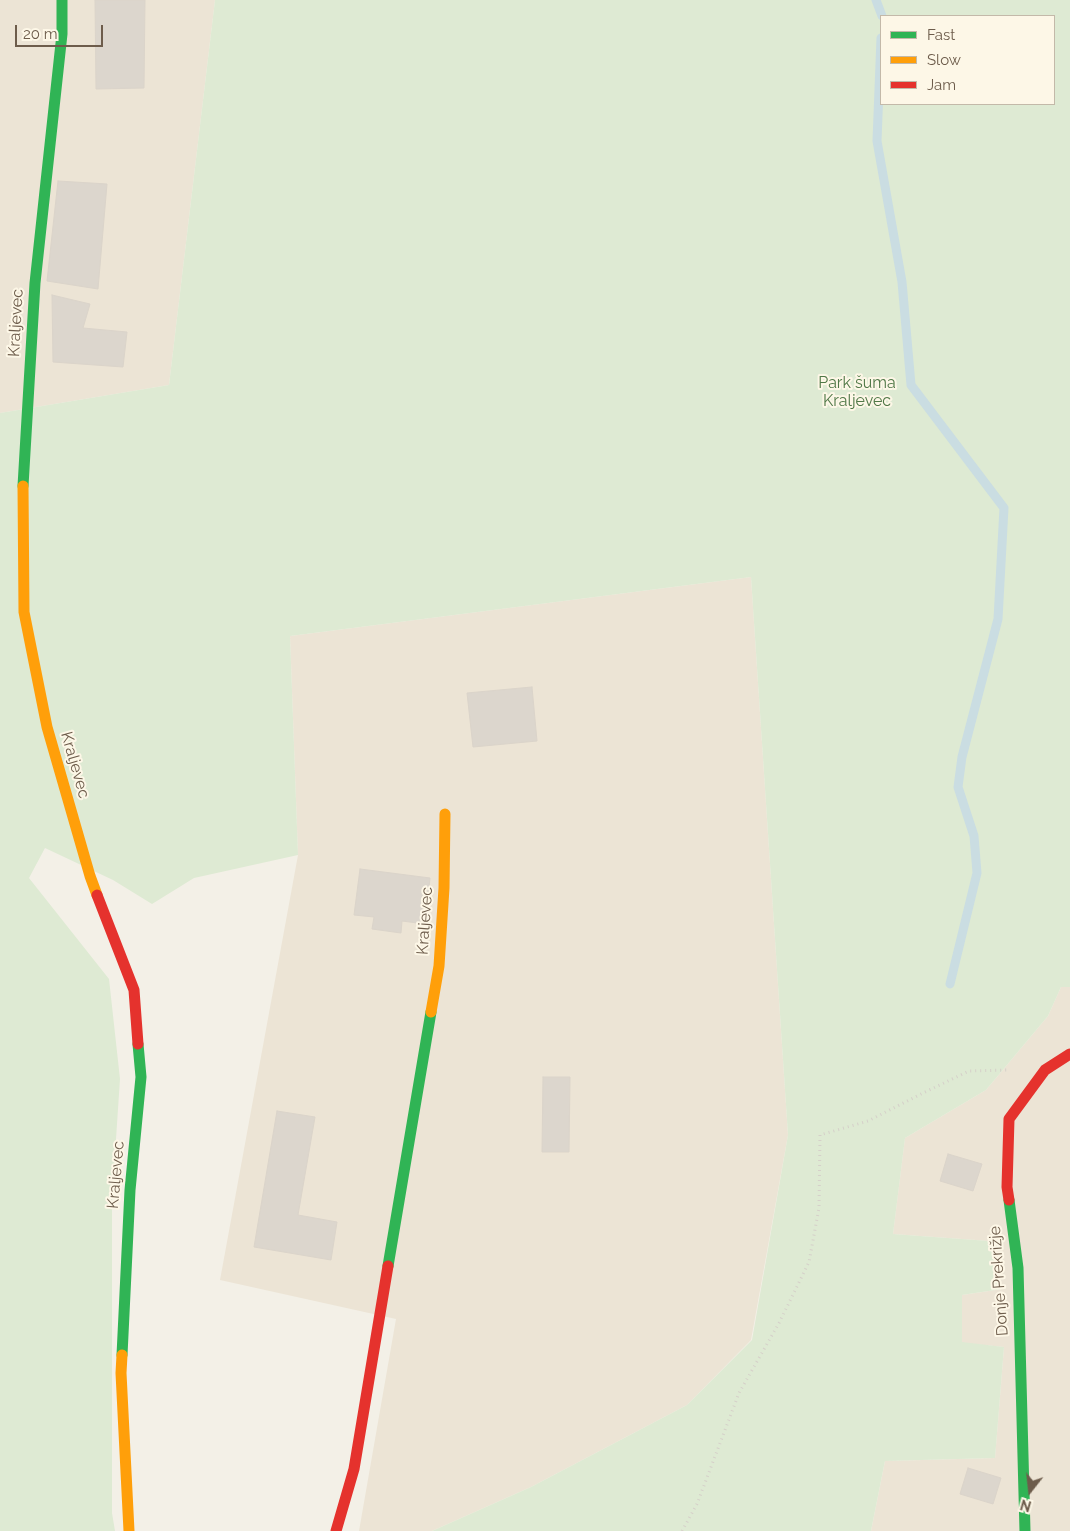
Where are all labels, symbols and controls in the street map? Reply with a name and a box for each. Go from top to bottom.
scale bar [18,15,105,47]
legend [880,15,1055,105]
text: 20 m [23,25,58,43]
text: Fast [927,26,955,44]
text: Slow [927,51,961,69]
text: Jam [927,76,956,94]
street label: Kraljevec [5,288,27,358]
park label: Park šuma Kraljevec [818,373,896,411]
street label: Kraljevec [56,730,94,800]
street label: Kraljevec [413,886,437,956]
street label: Kraljevec [103,1140,129,1210]
street label: Donje Prekrižje [986,1225,1012,1337]
north arrow [1005,1466,1055,1516]
text: N [1019,1496,1033,1515]

